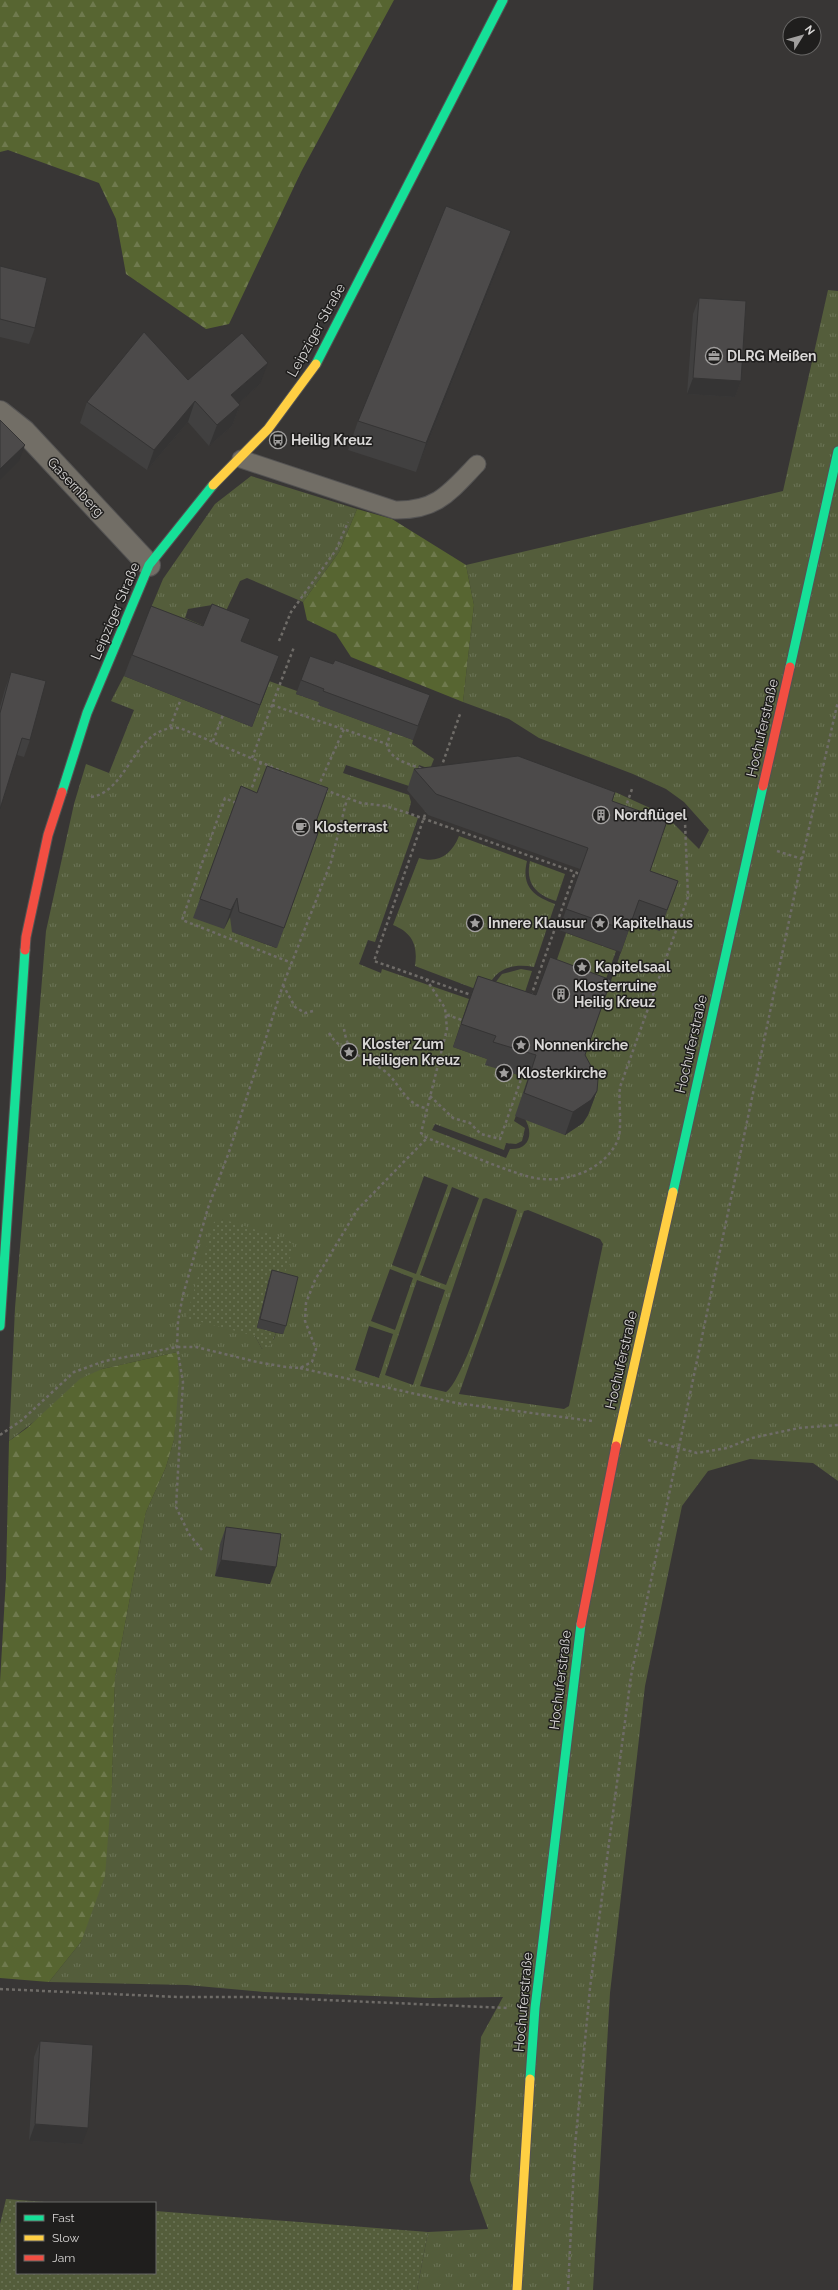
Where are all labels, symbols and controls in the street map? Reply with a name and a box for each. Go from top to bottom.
north arrow [782,16,822,56]
text: N [802,23,817,38]
street label: Leipziger Straße [284,281,348,379]
office icon: DLRG Meißen [704,346,724,366]
place label: DLRG Meißen [727,348,817,364]
bus stop icon: Heilig Kreuz [268,430,288,450]
place label: Heilig Kreuz [291,432,372,448]
street label: Gasernberg [44,454,108,520]
street label: Leipziger Straße [87,560,143,662]
street label: Hochuferstraße [743,677,781,779]
building icon: Nordflügel [591,805,611,825]
place label: Nordflügel [614,807,688,823]
cafe icon: Klosterrast [291,817,311,837]
place label: Klosterrast [314,819,389,835]
place icon: Innere Klausur [465,913,485,933]
place icon: Kapitelhaus [590,913,610,933]
place label: Innere Klausur [488,915,586,931]
place label: Kapitelhaus [613,915,693,931]
place icon: Kapitelsaal [572,957,592,977]
place label: Kapitelsaal [595,959,671,975]
place label: Klosterruine Heilig Kreuz [574,978,657,1010]
building icon: Klosterruine Heilig Kreuz [551,984,571,1004]
street label: Hochuferstraße [672,993,710,1095]
place icon: Nonnenkirche [511,1035,531,1055]
place label: Kloster Zum Heiligen Kreuz [362,1036,460,1068]
place label: Nonnenkirche [534,1037,629,1053]
place icon: Kloster Zum Heiligen Kreuz [339,1042,359,1062]
place icon: Klosterkirche [494,1063,514,1083]
place label: Klosterkirche [517,1065,607,1081]
street label: Hochuferstraße [602,1309,640,1411]
street label: Hochuferstraße [546,1629,574,1731]
street label: Hochuferstraße [511,1951,535,2053]
legend [16,2202,156,2274]
text: Fast [52,2211,75,2225]
text: Slow [52,2231,79,2245]
text: Jam [52,2251,75,2265]

